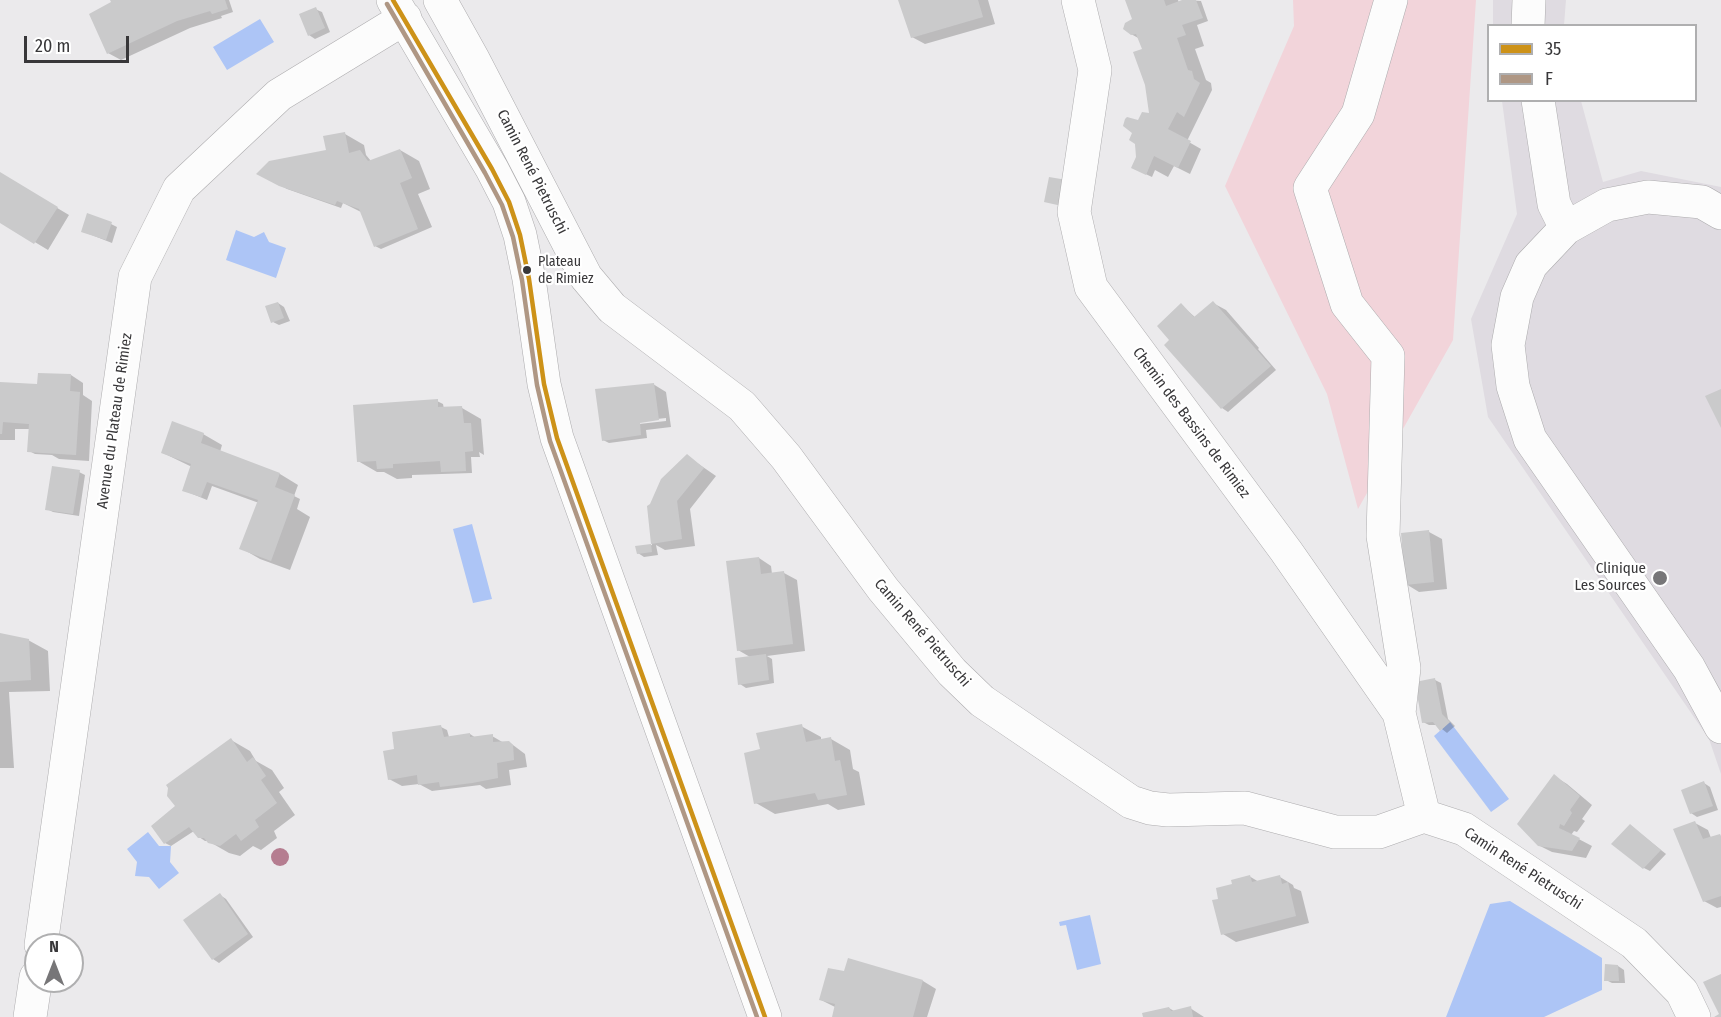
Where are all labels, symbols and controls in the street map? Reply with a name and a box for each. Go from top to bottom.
scale bar [27,24,132,62]
legend [1487,24,1697,102]
text: 20 m [35,35,70,57]
text: 35 [1545,38,1561,60]
text: F [1545,68,1553,90]
street label: Camin René Pietruschi [493,107,571,237]
place label: Plateau de Rimiez [538,254,594,286]
marker: Plateau de Rimiez [521,264,533,276]
street label: Avenue du Plateau de Rimiez [94,332,136,510]
street label: Chemin des Bassins de Rimiez [1128,344,1254,502]
place label: Clinique Les Sources [1574,560,1646,595]
marker: Clinique Les Sources [1651,569,1669,587]
street label: Camin René Pietruschi [870,575,974,691]
street label: Camin René Pietruschi [1461,824,1585,914]
north arrow [24,933,84,993]
text: N [49,937,59,956]

